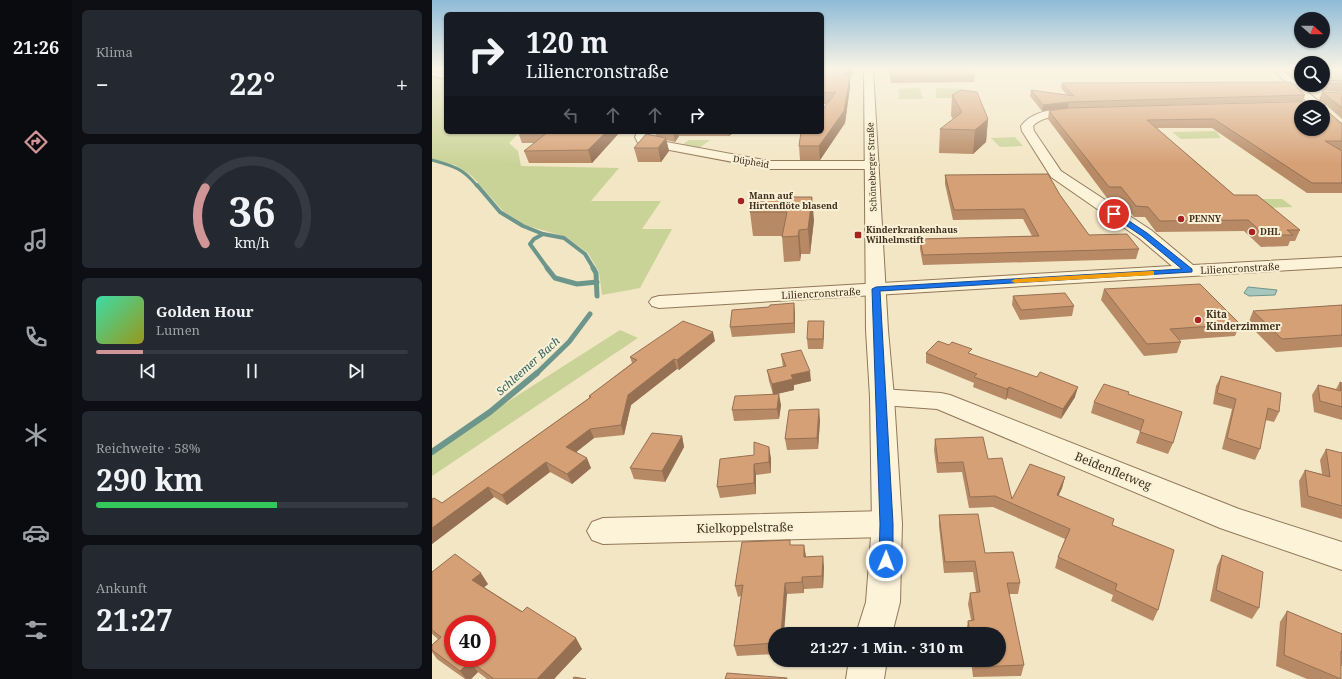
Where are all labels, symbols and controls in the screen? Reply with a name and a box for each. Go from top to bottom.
north arrow [1294,12,1330,48]
map controls [1294,12,1330,136]
text: 120 m [526,23,608,61]
icon: right [460,28,512,80]
text: 21:26 [13,35,59,59]
text: Klima [96,43,133,61]
button: search [1294,56,1330,92]
text: Liliencronstraße [526,59,669,83]
text: 22° [229,63,275,104]
text: − [96,69,109,99]
text: + [396,69,408,99]
button: layers [1294,100,1330,136]
icon: left [560,104,582,126]
icon: ahead [602,104,624,126]
icon: ahead [644,104,666,126]
icon: right [686,104,708,126]
street label: Schöneberger Straße [863,122,880,212]
icon: directions [22,128,50,156]
street label: Düpheid [732,152,771,171]
text: 36 [228,182,276,238]
place label: Mann auf Hirtenflöte blasend [749,189,838,212]
marker: Mann auf Hirtenflöte blasend [736,196,746,206]
pin [1097,197,1131,231]
icon: arrive [1103,203,1125,225]
place label: PENNY [1189,212,1222,225]
marker: PENNY [1176,214,1186,224]
place label: Kinderkrankenhaus Wilhelmstift [866,223,958,246]
place label: DHL [1260,225,1280,238]
icon: music [22,226,50,254]
marker: DHL [1247,227,1257,237]
marker: Kinderkrankenhaus Wilhelmstift [853,230,863,240]
text: km/h [234,232,270,251]
street label: Liliencronstraße [1200,259,1280,277]
street label: Liliencronstraße [781,284,861,302]
text: Golden Hour [156,301,254,321]
place label: Kita Kinderzimmer [1206,307,1281,333]
marker: Kita Kinderzimmer [1193,315,1203,325]
text: Lumen [156,321,200,339]
icon: phone [22,323,50,351]
water label: Schleemer Bach [493,333,563,398]
icon: previous [137,360,159,382]
icon: pause [241,360,263,382]
icon: next [345,360,367,382]
icon: climate [22,421,50,449]
text: Reichweite · 58% [96,439,200,457]
street label: Beidenfletweg [1072,447,1155,494]
text: 290 km [96,459,203,500]
street label: Kielkoppelstraße [696,518,794,537]
icon: car [22,519,50,547]
position arrow [865,540,907,582]
text: Ankunft [96,579,147,597]
text: 21:27 [96,599,173,640]
speed limit sign: 40 [444,615,496,667]
icon: filters [22,616,50,644]
text: 21:27 · 1 Min. · 310 m [810,637,964,657]

